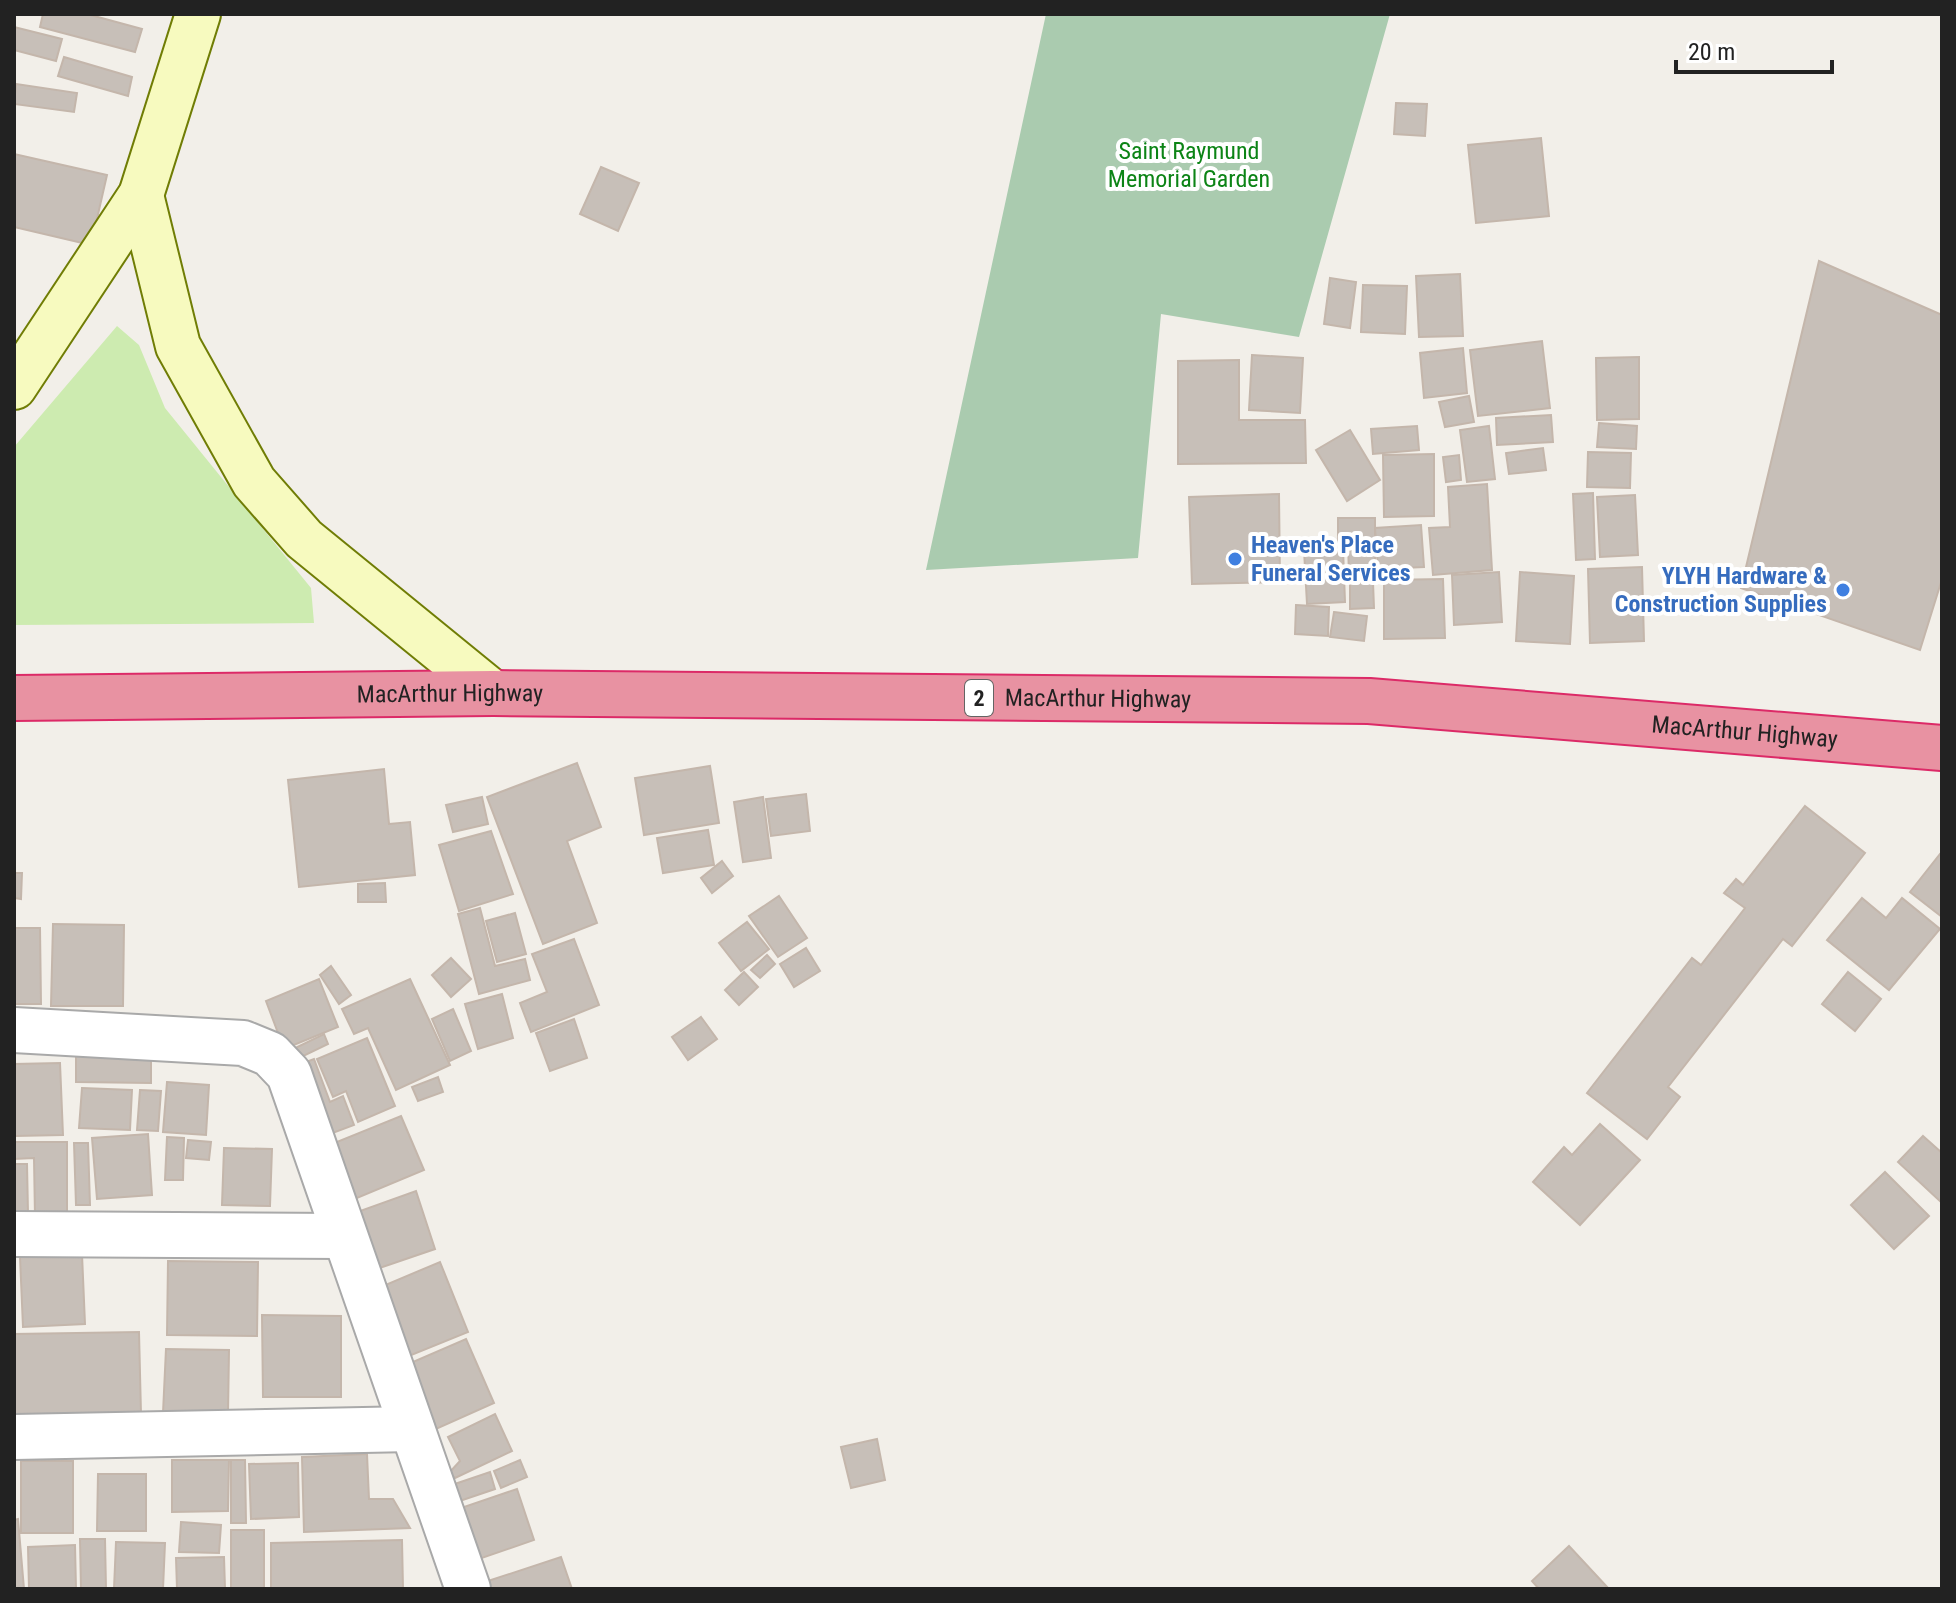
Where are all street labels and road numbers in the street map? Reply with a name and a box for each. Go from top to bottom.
street label: MacArthur Highway [357,679,543,708]
road number: 2 [965,680,993,716]
street label: MacArthur Highway [1005,684,1191,713]
street label: MacArthur Highway [1651,710,1839,753]

